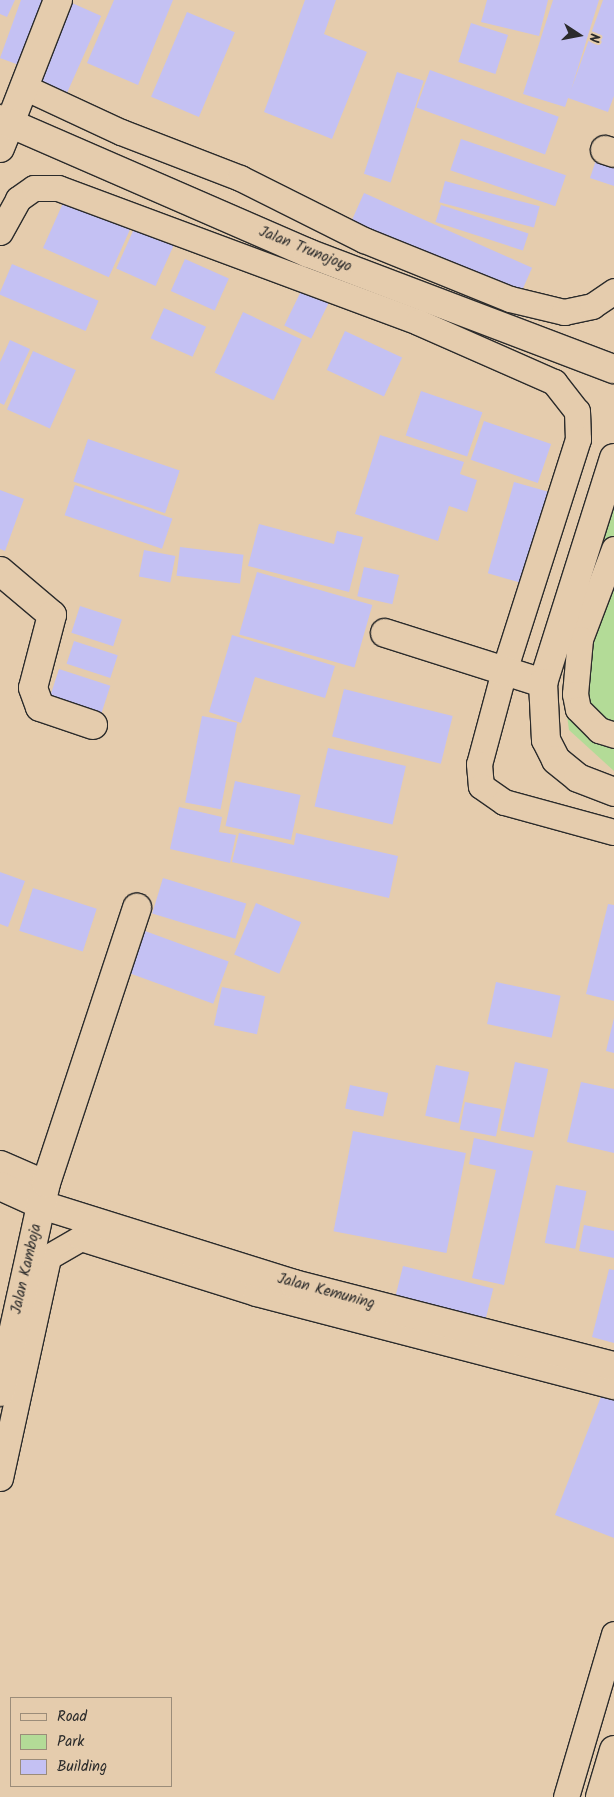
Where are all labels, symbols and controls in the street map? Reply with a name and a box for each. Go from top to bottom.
north arrow [554,10,604,60]
text: N [582,31,605,44]
street label: Jalan Trunojoyo [256,223,354,277]
street label: Jalan Kamboja [8,1222,46,1316]
street label: Jalan Kemuning [275,1270,377,1314]
legend [10,1697,172,1787]
text: Road [57,1705,87,1729]
text: Park [57,1730,84,1754]
text: Building [57,1755,107,1779]

